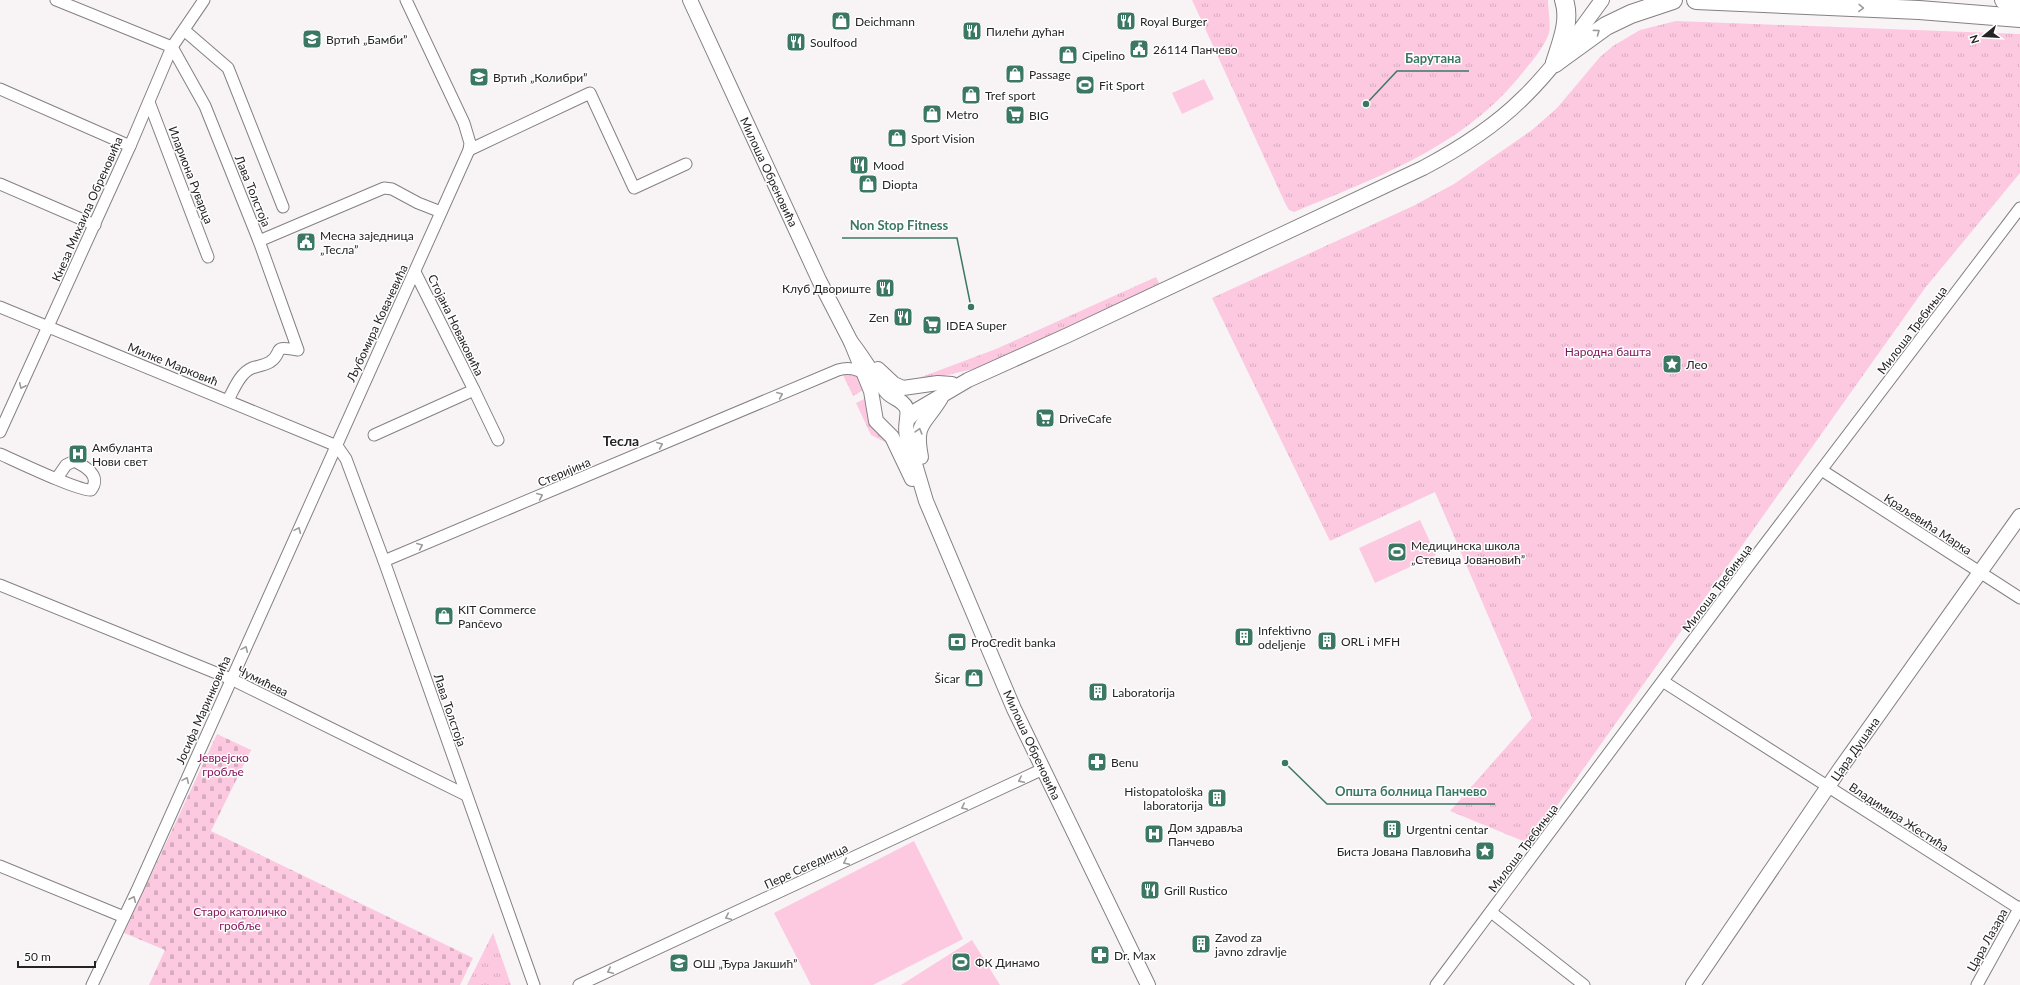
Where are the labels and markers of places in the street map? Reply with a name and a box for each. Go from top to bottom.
shop icon: Deichmann [830,10,852,32]
restaurant icon: Royal Burger [1115,10,1137,32]
place label: Deichmann [855,14,915,29]
place label: Royal Burger [1140,14,1208,29]
restaurant icon: Пилећи дућан [961,20,983,42]
place label: Пилећи дућан [986,24,1064,39]
school or university icon: Вртић „Бамби” [301,28,323,50]
restaurant icon: Soulfood [785,31,807,53]
place label: Вртић „Бамби” [326,32,407,47]
place label: Soulfood [810,35,857,50]
public building icon: 26114 Панчево [1128,38,1150,60]
place label: 26114 Панчево [1153,42,1238,57]
shop icon: Cipelino [1057,44,1079,66]
callout: Барутана [1397,46,1469,71]
place label: Cipelino [1082,48,1125,63]
shop icon: Passage [1004,63,1026,85]
school or university icon: Вртић „Колибри” [468,66,490,88]
place label: Passage [1029,67,1071,82]
place label: Вртић „Колибри” [493,70,588,85]
sports icon: Fit Sport [1074,74,1096,96]
place label: Fit Sport [1099,78,1145,93]
shop icon: Tref sport [960,84,982,106]
place label: Tref sport [985,88,1036,103]
shop icon: Metro [921,103,943,125]
supermarket icon: BIG [1004,104,1026,126]
place label: Metro [946,107,979,122]
place label: BIG [1029,108,1049,123]
shop icon: Sport Vision [886,127,908,149]
place label: Sport Vision [911,131,975,146]
restaurant icon: Mood [848,154,870,176]
place label: Mood [873,158,904,173]
shop icon: Diopta [857,173,879,195]
place label: Diopta [882,177,918,192]
callout: Non Stop Fitness [842,213,957,238]
place label: Месна заједница „Тесла” [320,228,414,257]
public building icon: Месна заједница „Тесла” [295,231,317,253]
restaurant icon: Клуб Двориште [874,277,896,299]
place label: Клуб Двориште [782,281,871,296]
restaurant icon: Zen [892,306,914,328]
place label: Zen [869,310,889,325]
supermarket icon: IDEA Super [921,314,943,336]
place label: IDEA Super [946,318,1007,333]
place icon: Лео [1661,353,1683,375]
place label: Лео [1685,357,1708,372]
supermarket icon: DriveCafe [1034,407,1056,429]
place label: DriveCafe [1059,411,1112,426]
place label: Амбуланта Нови свет [92,440,153,469]
hospital icon: Амбуланта Нови свет [67,443,89,465]
place label: Медицинска школа „Стевица Јовановић” [1411,538,1525,567]
sports icon: Медицинска школа „Стевица Јовановић” [1386,541,1408,563]
place label: KIT Commerce Pančevo [458,602,536,631]
shop icon: KIT Commerce Pančevo [433,605,455,627]
place label: Infektivno odeljenje [1258,623,1312,652]
building icon: Infektivno odeljenje [1233,626,1255,648]
building icon: ORL i MFH [1316,630,1338,652]
bank icon: ProCredit banka [946,631,968,653]
place label: ORL i MFH [1341,634,1400,649]
place label: ProCredit banka [971,635,1056,650]
shop icon: Šicar [963,667,985,689]
place label: Šicar [935,671,961,686]
building icon: Laboratorija [1087,681,1109,703]
place label: Laboratorija [1112,685,1175,700]
pharmacy icon: Benu [1086,751,1108,773]
place label: Benu [1111,755,1138,770]
callout: Општа болница Панчево [1327,779,1495,804]
place label: Histopatološka laboratorija [1124,784,1203,813]
building icon: Histopatološka laboratorija [1206,787,1228,809]
building icon: Urgentni centar [1381,818,1403,840]
place label: Дом здравља Панчево [1168,820,1243,849]
place label: Urgentni centar [1406,822,1489,837]
hospital icon: Дом здравља Панчево [1143,823,1165,845]
place icon: Биста Јована Павловића [1474,840,1496,862]
place label: Биста Јована Павловића [1337,844,1471,859]
restaurant icon: Grill Rustico [1139,879,1161,901]
place label: Grill Rustico [1164,883,1228,898]
place label: Zavod za javno zdravlje [1214,930,1287,959]
building icon: Zavod za javno zdravlje [1190,933,1212,955]
pharmacy icon: Dr. Max [1089,944,1111,966]
place label: Dr. Max [1114,948,1156,963]
sports icon: ФК Динамо [950,951,972,973]
school or university icon: ОШ „Ђура Јакшић” [668,952,690,974]
place label: ФК Динамо [975,955,1040,970]
place label: ОШ „Ђура Јакшић” [693,956,797,971]

